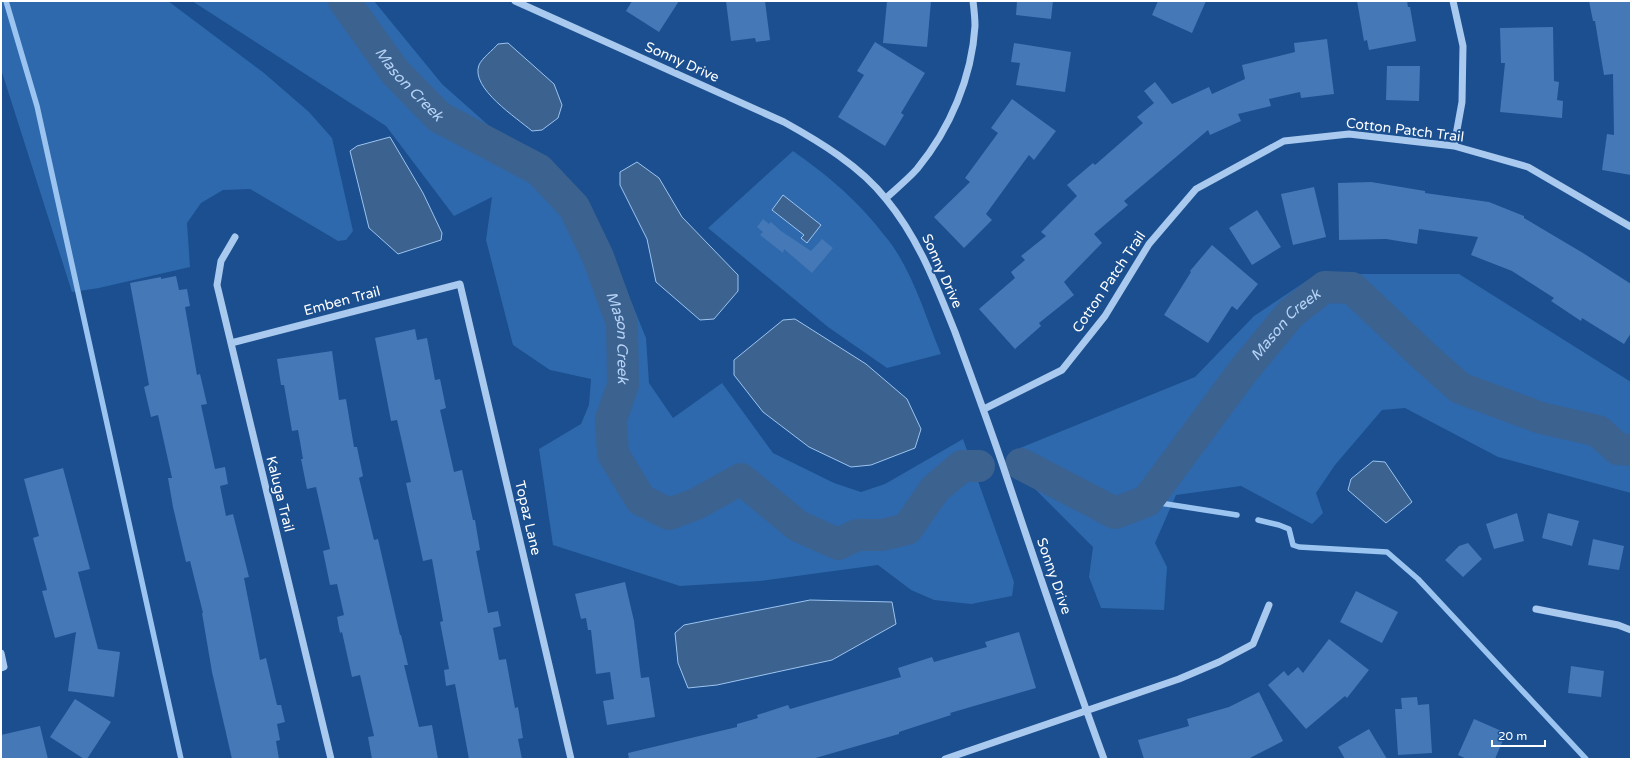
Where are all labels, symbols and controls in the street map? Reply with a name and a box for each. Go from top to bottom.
street label: Sonny Drive [642,38,722,86]
water label: Mason Creek [371,44,448,126]
street label: Cotton Patch Trail [1345,114,1465,146]
street label: Cotton Patch Trail [1069,228,1149,336]
street label: Sonny Drive [918,231,966,311]
street label: Emben Trail [302,283,382,319]
water label: Mason Creek [1247,284,1325,364]
water label: Mason Creek [602,289,632,385]
street label: Kaluga Trail [262,454,298,534]
street label: Topaz Lane [511,479,545,557]
street label: Sonny Drive [1033,536,1075,617]
scale bar [1492,722,1545,748]
text: 20 m [1498,729,1527,743]

